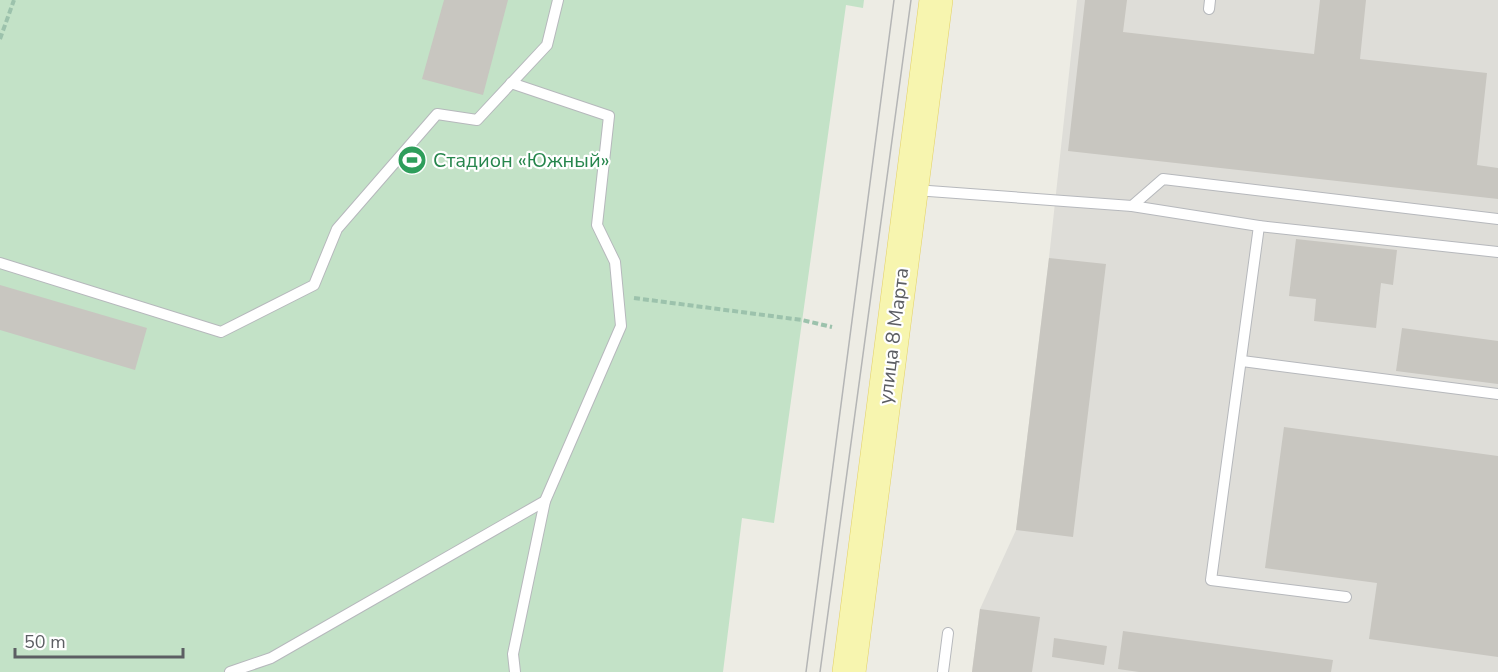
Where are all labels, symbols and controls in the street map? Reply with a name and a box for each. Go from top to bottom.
sports icon: Стадион «Южный» [396,144,428,176]
place label: Стадион «Южный» [433,147,609,174]
street label: улица 8 Марта [872,266,915,406]
scale bar [15,621,183,659]
text: 50 m [24,630,66,654]

